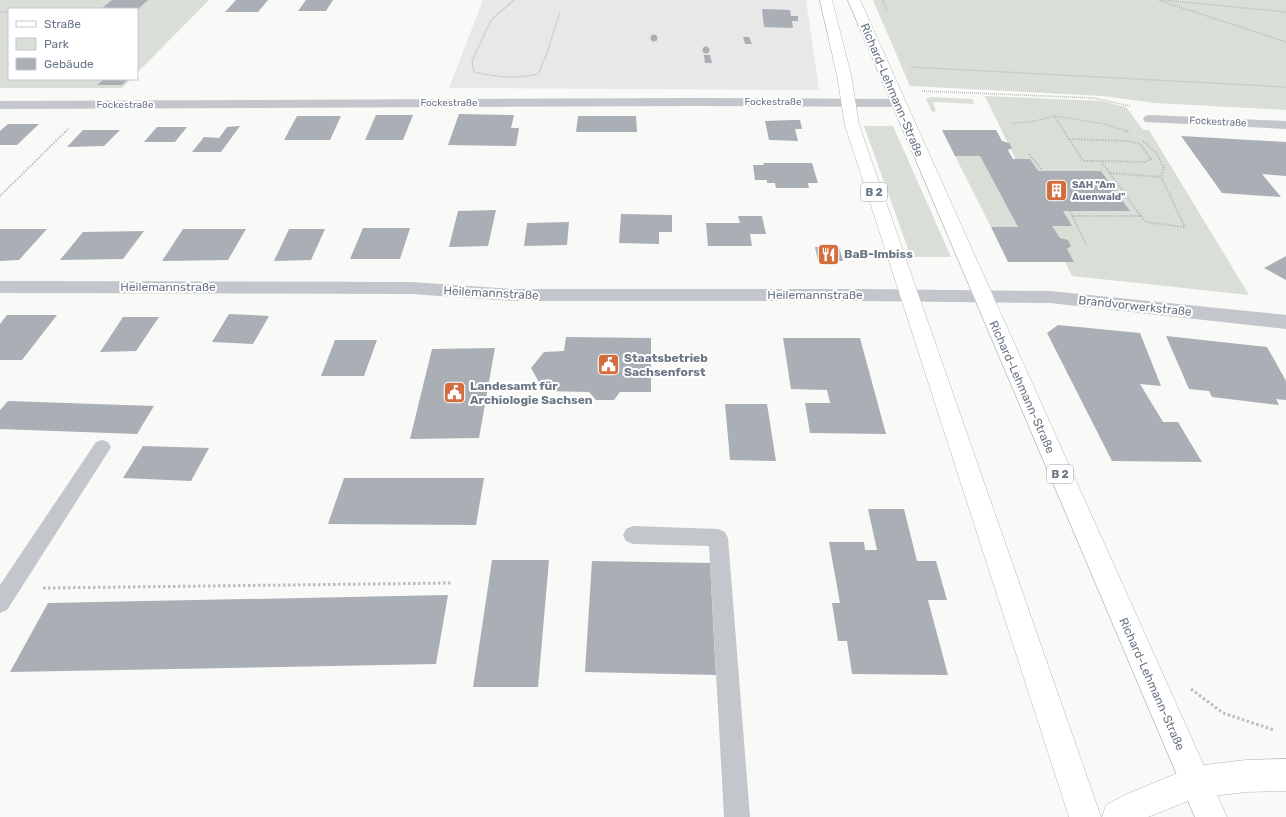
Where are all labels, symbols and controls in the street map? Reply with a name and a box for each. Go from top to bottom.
legend [8,8,138,80]
text: Straße [44,17,81,31]
street label: Richard-Lehmann-Straße [857,21,927,159]
text: Park [44,37,70,51]
text: Gebäude [44,57,94,71]
street label: Fockestraße [744,96,802,108]
street label: Fockestraße [420,97,478,109]
street label: Fockestraße [96,99,154,111]
street label: Fockestraße [1189,115,1247,130]
building icon: SAH "Am Auenwald" [1044,178,1070,204]
place label: SAH "Am Auenwald" [1072,179,1126,203]
road number: B 2 [861,183,887,201]
restaurant icon: BaB-Imbiss [816,241,842,267]
place label: BaB-Imbiss [844,247,913,261]
street label: Heilemannstraße [120,280,216,294]
street label: Heilemannstraße [443,284,539,302]
street label: Heilemannstraße [767,288,863,302]
street label: Brandvorwerkstraße [1078,293,1193,319]
street label: Richard-Lehmann-Straße [986,318,1058,456]
place label: Staatsbetrieb Sachsenforst [624,351,708,379]
public building icon: Staatsbetrieb Sachsenforst [595,352,621,378]
place label: Landesamt für Archiologie Sachsen [470,379,593,407]
public building icon: Landesamt für Archiologie Sachsen [441,380,467,406]
road number: B 2 [1047,465,1073,483]
street label: Richard-Lehmann-Straße [1116,615,1188,753]

